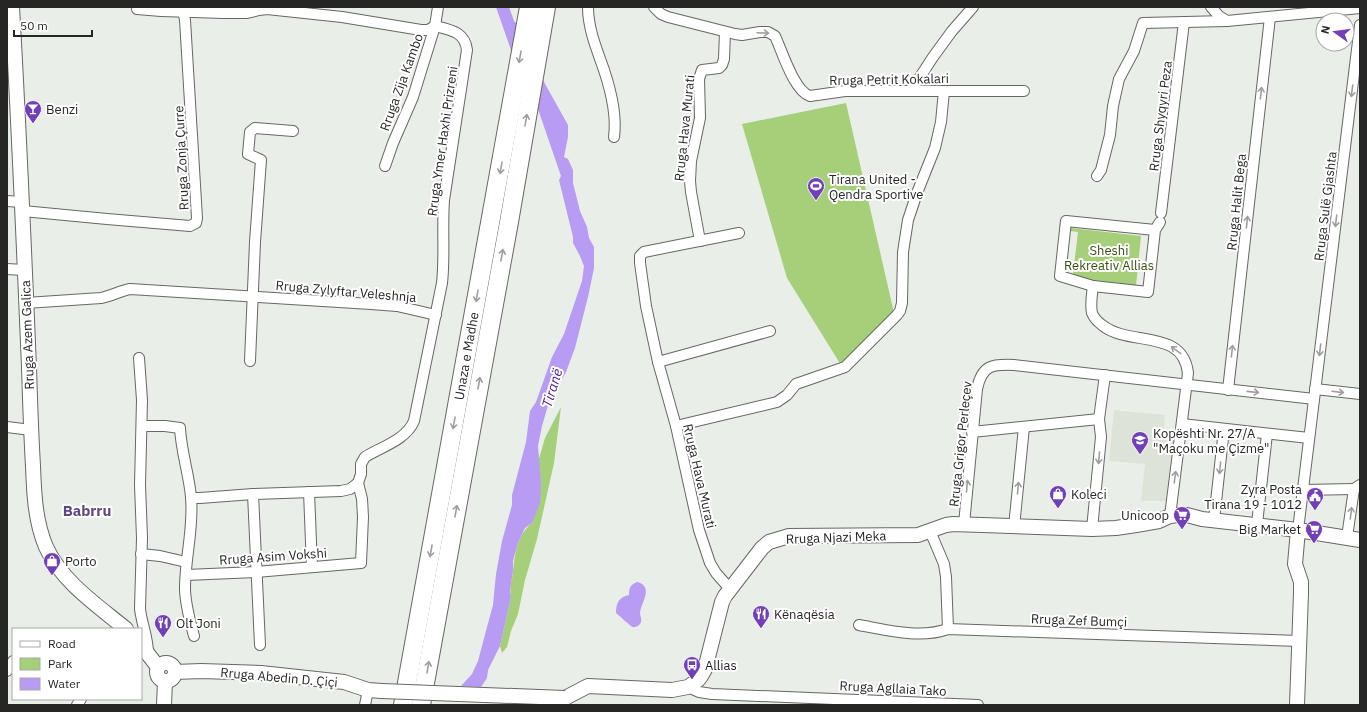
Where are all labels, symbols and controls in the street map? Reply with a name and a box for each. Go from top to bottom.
scale bar [14,12,92,38]
north arrow [1315,12,1355,52]
text: 50 m [20,18,48,33]
text: N [1318,24,1333,35]
one-way arrow [756,29,769,37]
street label: Rruga Zija Kambo [376,31,427,133]
one-way arrow [516,50,524,63]
street label: Rruga Shyqyri Peza [1145,60,1176,172]
street label: Rruga Ymer Haxhi Prizreni [424,65,461,217]
street label: Rruga Petrit Kokalari [829,70,949,89]
street label: Rruga Hava Murati [670,74,699,182]
one-way arrow [1348,85,1356,98]
one-way arrow [1258,87,1265,100]
bar icon: Benzi [23,99,43,124]
place label: Benzi [46,101,78,118]
street label: Rruga Zonja Çurre [170,105,193,211]
one-way arrow [523,114,531,127]
street label: Rruga Sulë Gjashta [1310,150,1341,262]
street label: Rruga Halit Bega [1223,153,1250,251]
one-way arrow [496,161,504,174]
place label: Tirana United - Qendra Sportive [829,171,923,203]
sports icon: Tirana United - Qendra Sportive [806,176,826,201]
one-way arrow [1333,214,1340,227]
one-way arrow [1243,216,1251,229]
park label: Sheshi Rekreativ Allias [1064,242,1154,274]
one-way arrow [499,249,507,262]
street label: Rruga Zylyftar Veleshnja [275,277,417,306]
street label: Rruga Azem Galica [17,280,38,390]
one-way arrow [473,289,481,302]
street label: Unaza e Madhe [450,311,483,401]
one-way arrow [1317,343,1324,356]
one-way arrow [1229,345,1236,358]
one-way arrow [1171,346,1182,354]
water label: Tiranë [538,366,566,410]
one-way arrow [475,377,483,390]
street label: Rruga Grigor Perleçev [945,380,976,508]
one-way arrow [1331,388,1344,396]
one-way arrow [1246,389,1259,396]
one-way arrow [450,417,458,430]
street label: Rruga Hava Murati [679,422,720,530]
place label: Kopështi Nr. 27/A "Maçoku me Çizme" [1153,425,1269,457]
school or university icon: Kopështi Nr. 27/A "Maçoku me Çizme" [1130,430,1150,455]
one-way arrow [1096,451,1103,464]
one-way arrow [1216,461,1223,474]
one-way arrow [1171,471,1179,484]
one-way arrow [964,480,971,493]
place label: Zyra Posta Tirana 19 - 1012 [1204,481,1302,513]
one-way arrow [1014,482,1021,495]
shop icon: Koleci [1048,484,1068,509]
place label: Koleci [1071,486,1107,503]
public building icon: Zyra Posta Tirana 19 - 1012 [1305,486,1325,511]
district label: Babrru [63,501,111,520]
one-way arrow [452,505,460,518]
supermarket icon: Unicoop [1172,505,1192,530]
place label: Unicoop [1121,507,1169,524]
one-way arrow [1347,507,1355,520]
supermarket icon: Big Market [1304,519,1324,544]
place label: Big Market [1239,521,1301,538]
street label: Rruga Njazi Meka [786,527,887,548]
street label: Rruga Asim Vokshi [219,544,328,569]
one-way arrow [427,545,435,558]
shop icon: Porto [42,551,62,576]
place label: Porto [65,553,97,570]
restaurant icon: Kënaqësia [751,604,771,629]
place label: Kënaqësia [774,606,835,623]
street label: Rruga Zef Bumçi [1031,610,1127,631]
restaurant icon: Olt Joni [153,613,173,638]
place label: Olt Joni [176,615,221,632]
legend [12,628,142,700]
text: Road [48,636,76,651]
bus stop icon: Allias [682,655,702,680]
text: Park [48,656,73,671]
place label: Allias [705,657,737,674]
one-way arrow [424,661,432,674]
street label: Rruga Abedin D. Çiçi [220,664,338,691]
text: Water [48,676,81,691]
street label: Rruga Agllaia Tako [839,677,947,700]

